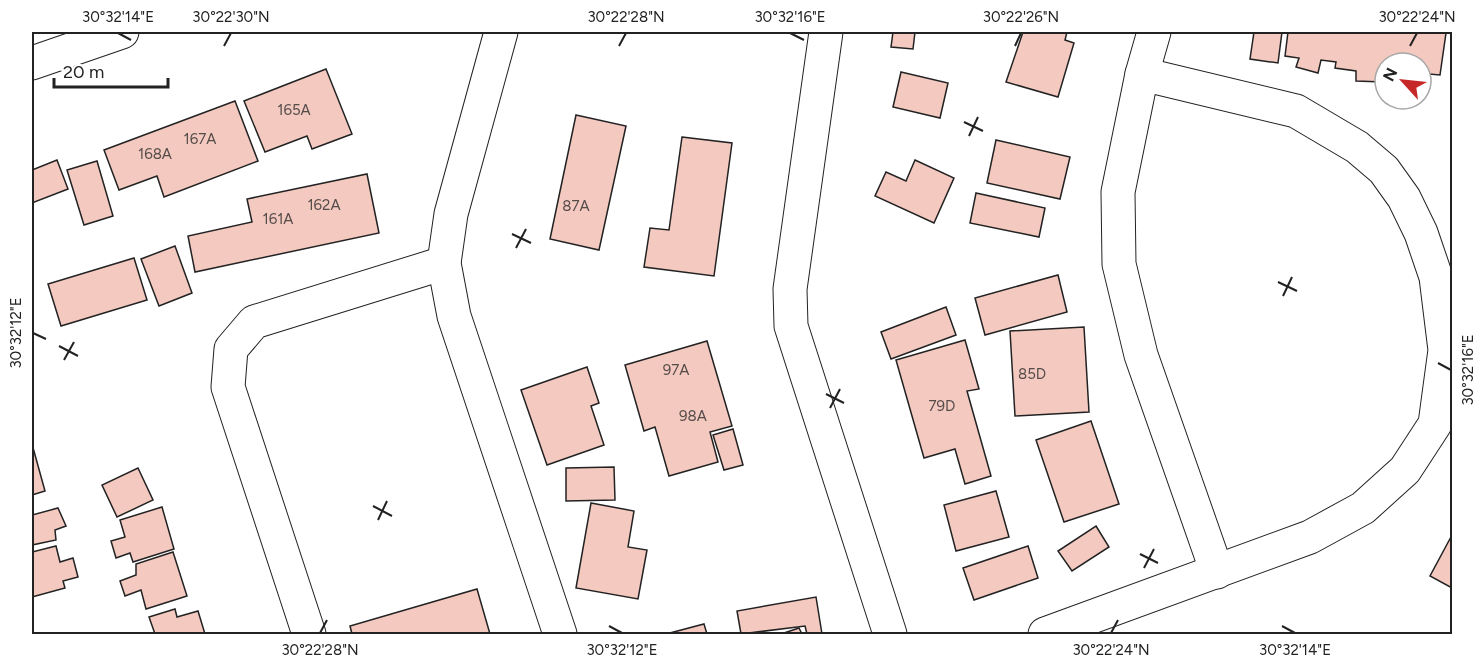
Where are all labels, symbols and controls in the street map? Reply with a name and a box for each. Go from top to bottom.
text: 30°32'14"E [82,8,154,26]
text: 30°22'30"N [192,8,270,26]
text: 30°22'28"N [587,8,665,26]
text: 30°32'16"E [754,8,826,26]
text: 30°22'26"N [983,8,1059,26]
text: 30°22'24"N [1378,8,1456,26]
scale bar [54,51,168,89]
north arrow [1373,51,1433,111]
text: 20 m [63,61,104,83]
text: N [1379,65,1401,84]
house number: 165A [277,101,311,119]
house number: 167A [184,130,216,148]
house number: 168A [138,145,172,163]
house number: 162A [307,196,341,214]
house number: 87A [562,197,590,215]
house number: 161A [262,210,294,228]
text: 30°32'12"E [7,297,25,369]
text: 30°32'16"E [1459,334,1477,406]
house number: 97A [663,361,689,379]
house number: 85D [1018,365,1046,383]
house number: 79D [929,397,955,415]
house number: 98A [679,407,707,425]
text: 30°22'28"N [281,641,359,659]
text: 30°32'12"E [586,641,658,659]
text: 30°22'24"N [1072,641,1150,659]
text: 30°32'14"E [1259,641,1331,659]

